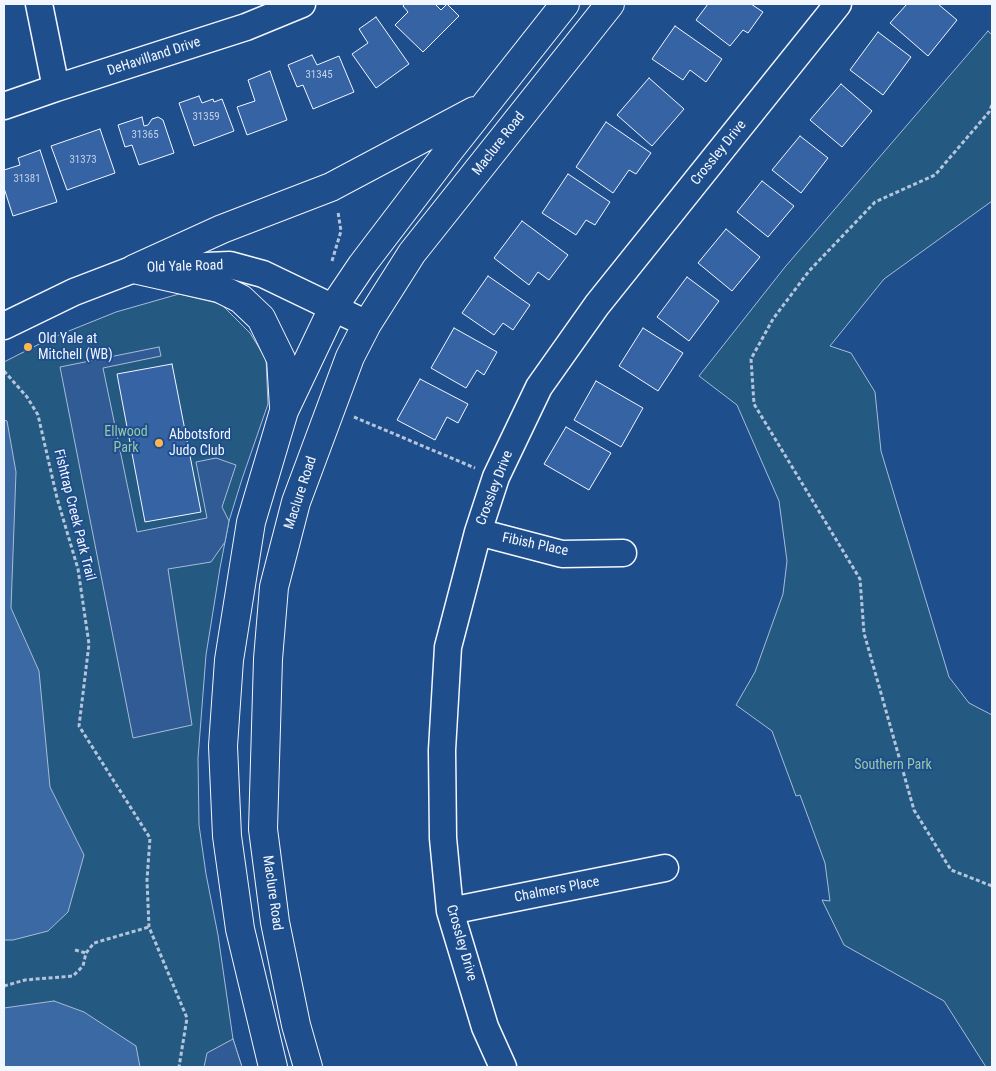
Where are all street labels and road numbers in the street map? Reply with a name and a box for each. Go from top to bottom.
street label: DeHavilland Drive [105,34,203,80]
street label: Maclure Road [469,109,529,179]
street label: Crossley Drive [688,117,750,189]
street label: Old Yale Road [147,257,223,277]
street label: Fishtrap Creek Park Trail [50,448,98,582]
street label: Crossley Drive [473,448,517,528]
street label: Maclure Road [281,454,321,532]
street label: Fibish Place [500,530,570,560]
street label: Maclure Road [258,854,286,932]
street label: Chalmers Place [513,874,601,906]
street label: Crossley Drive [442,903,480,983]

